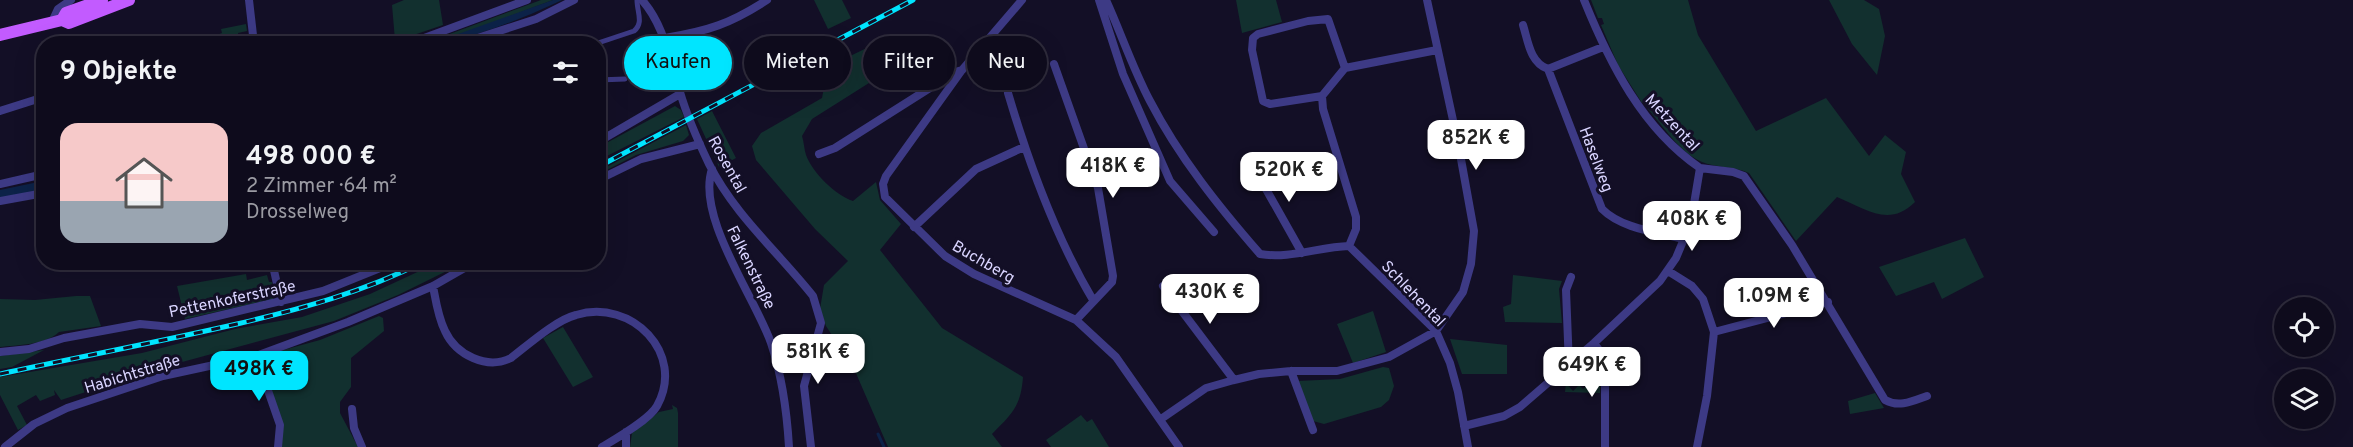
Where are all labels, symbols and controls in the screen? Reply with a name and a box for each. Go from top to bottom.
chip: Kaufen [624,36,732,90]
chip: Mieten [744,36,851,90]
chip: Filter [863,36,955,90]
chip: Neu [967,36,1047,90]
text: 9 Objekte [60,56,177,89]
icon: filters [549,56,582,89]
street label: Metzental [1640,91,1703,156]
pin: 852K € [1427,120,1525,171]
street label: Haselweg [1574,124,1617,195]
text: 852K € [1442,126,1510,152]
street label: Rosental [702,133,750,197]
text: 498 000 € [246,141,376,174]
icon: home [108,147,180,219]
pin: 418K € [1064,148,1162,199]
pin: 520K € [1240,152,1338,203]
text: 418K € [1080,154,1146,180]
text: 520K € [1254,158,1324,184]
text: 2 Zimmer · 64 m² [246,174,397,200]
text: Drosselweg [246,200,349,226]
pin: 408K € [1643,201,1741,252]
text: 408K € [1657,207,1727,233]
street label: Falkenstraße [721,223,779,313]
street label: Buchberg [948,237,1018,289]
street label: Schlehental [1376,257,1449,332]
pin: 430K € [1161,274,1259,325]
street label: Pettenkoferstraße [167,277,298,323]
pin: 1.09M € [1719,278,1829,329]
text: 430K € [1175,280,1245,306]
text: 1.09M € [1738,284,1810,310]
map controls [2274,297,2334,429]
button: locate [2274,297,2334,357]
pin: 581K € [769,334,867,385]
text: 581K € [786,340,850,366]
pin: 649K € [1543,347,1641,398]
street label: Habichtstraße [82,351,183,399]
pin: 498K € [210,351,308,402]
text: 649K € [1557,353,1627,379]
text: 498K € [224,357,294,383]
button: layers [2274,369,2334,429]

